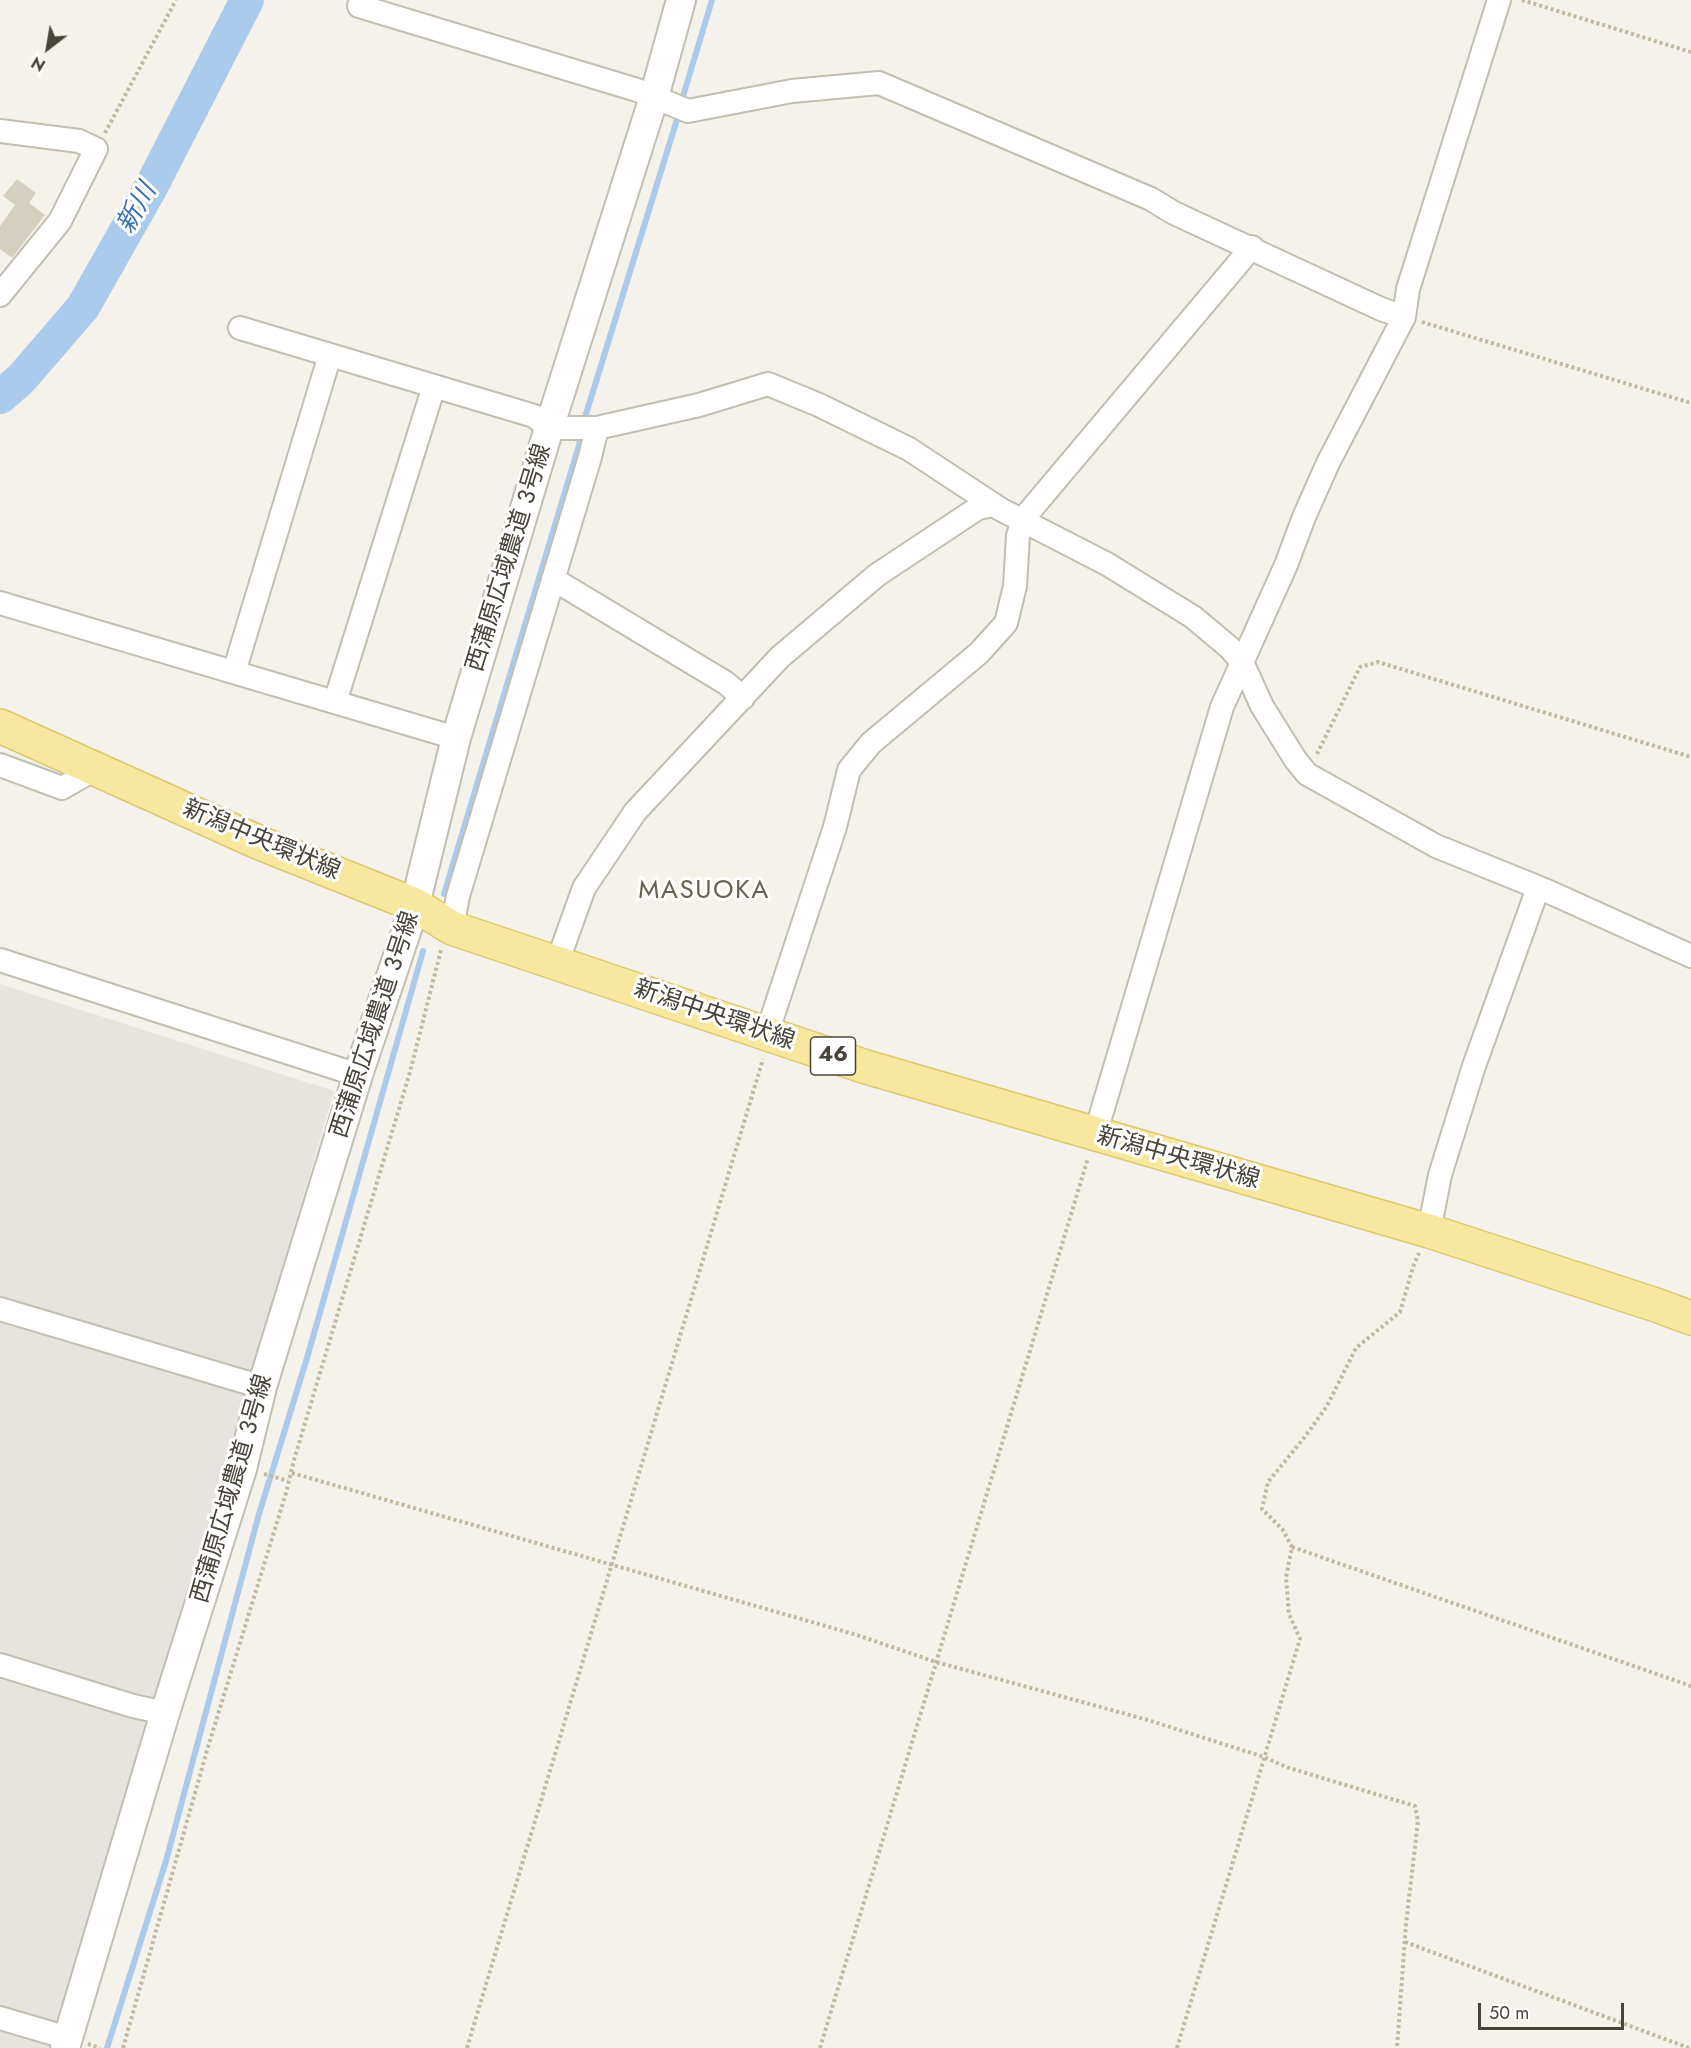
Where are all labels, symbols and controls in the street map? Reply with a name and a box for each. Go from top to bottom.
north arrow [18,18,78,78]
text: N [27,51,50,77]
water label: 新川 [112,179,164,239]
street label: 西蒲原広域農道 3号線 [462,441,558,675]
street label: 新潟中央環状線 [178,795,344,887]
district label: MASUOKA [638,876,770,908]
street label: 西蒲原広域農道 3号線 [326,908,426,1142]
street label: 新潟中央環状線 [630,975,798,1057]
road number: 46 [810,1037,856,1075]
street label: 新潟中央環状線 [1093,1122,1263,1196]
street label: 西蒲原広域農道 3号線 [187,1371,279,1607]
scale bar [1481,1991,1626,2029]
text: 50 m [1489,2000,1529,2026]

